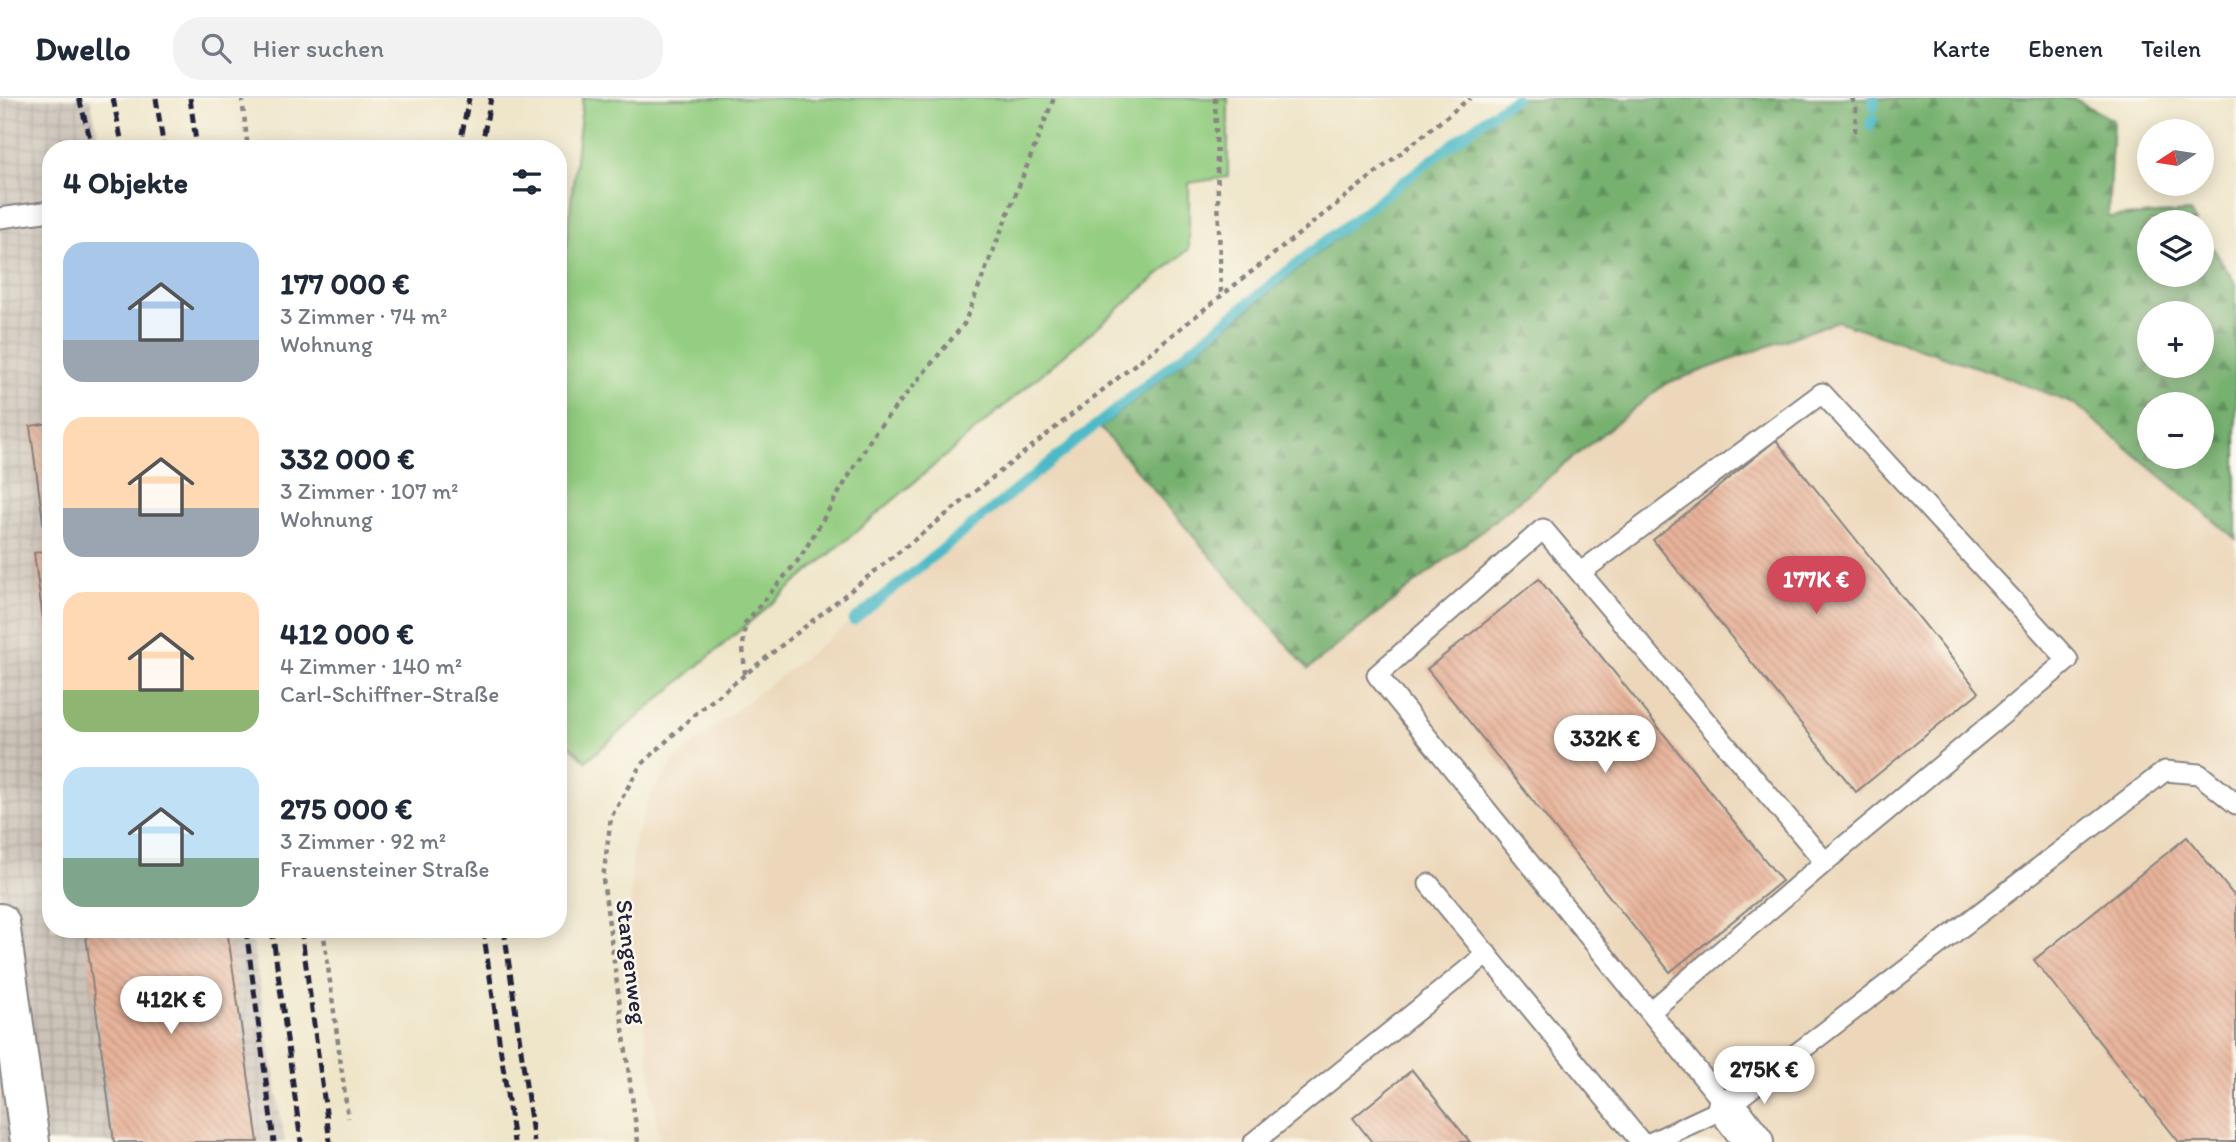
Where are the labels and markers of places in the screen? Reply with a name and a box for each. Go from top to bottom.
pin: 177K € [1759,556,1873,616]
pin: 332K € [1548,716,1662,775]
pin: 412K € [114,976,228,1036]
pin: 275K € [1707,1046,1821,1106]

